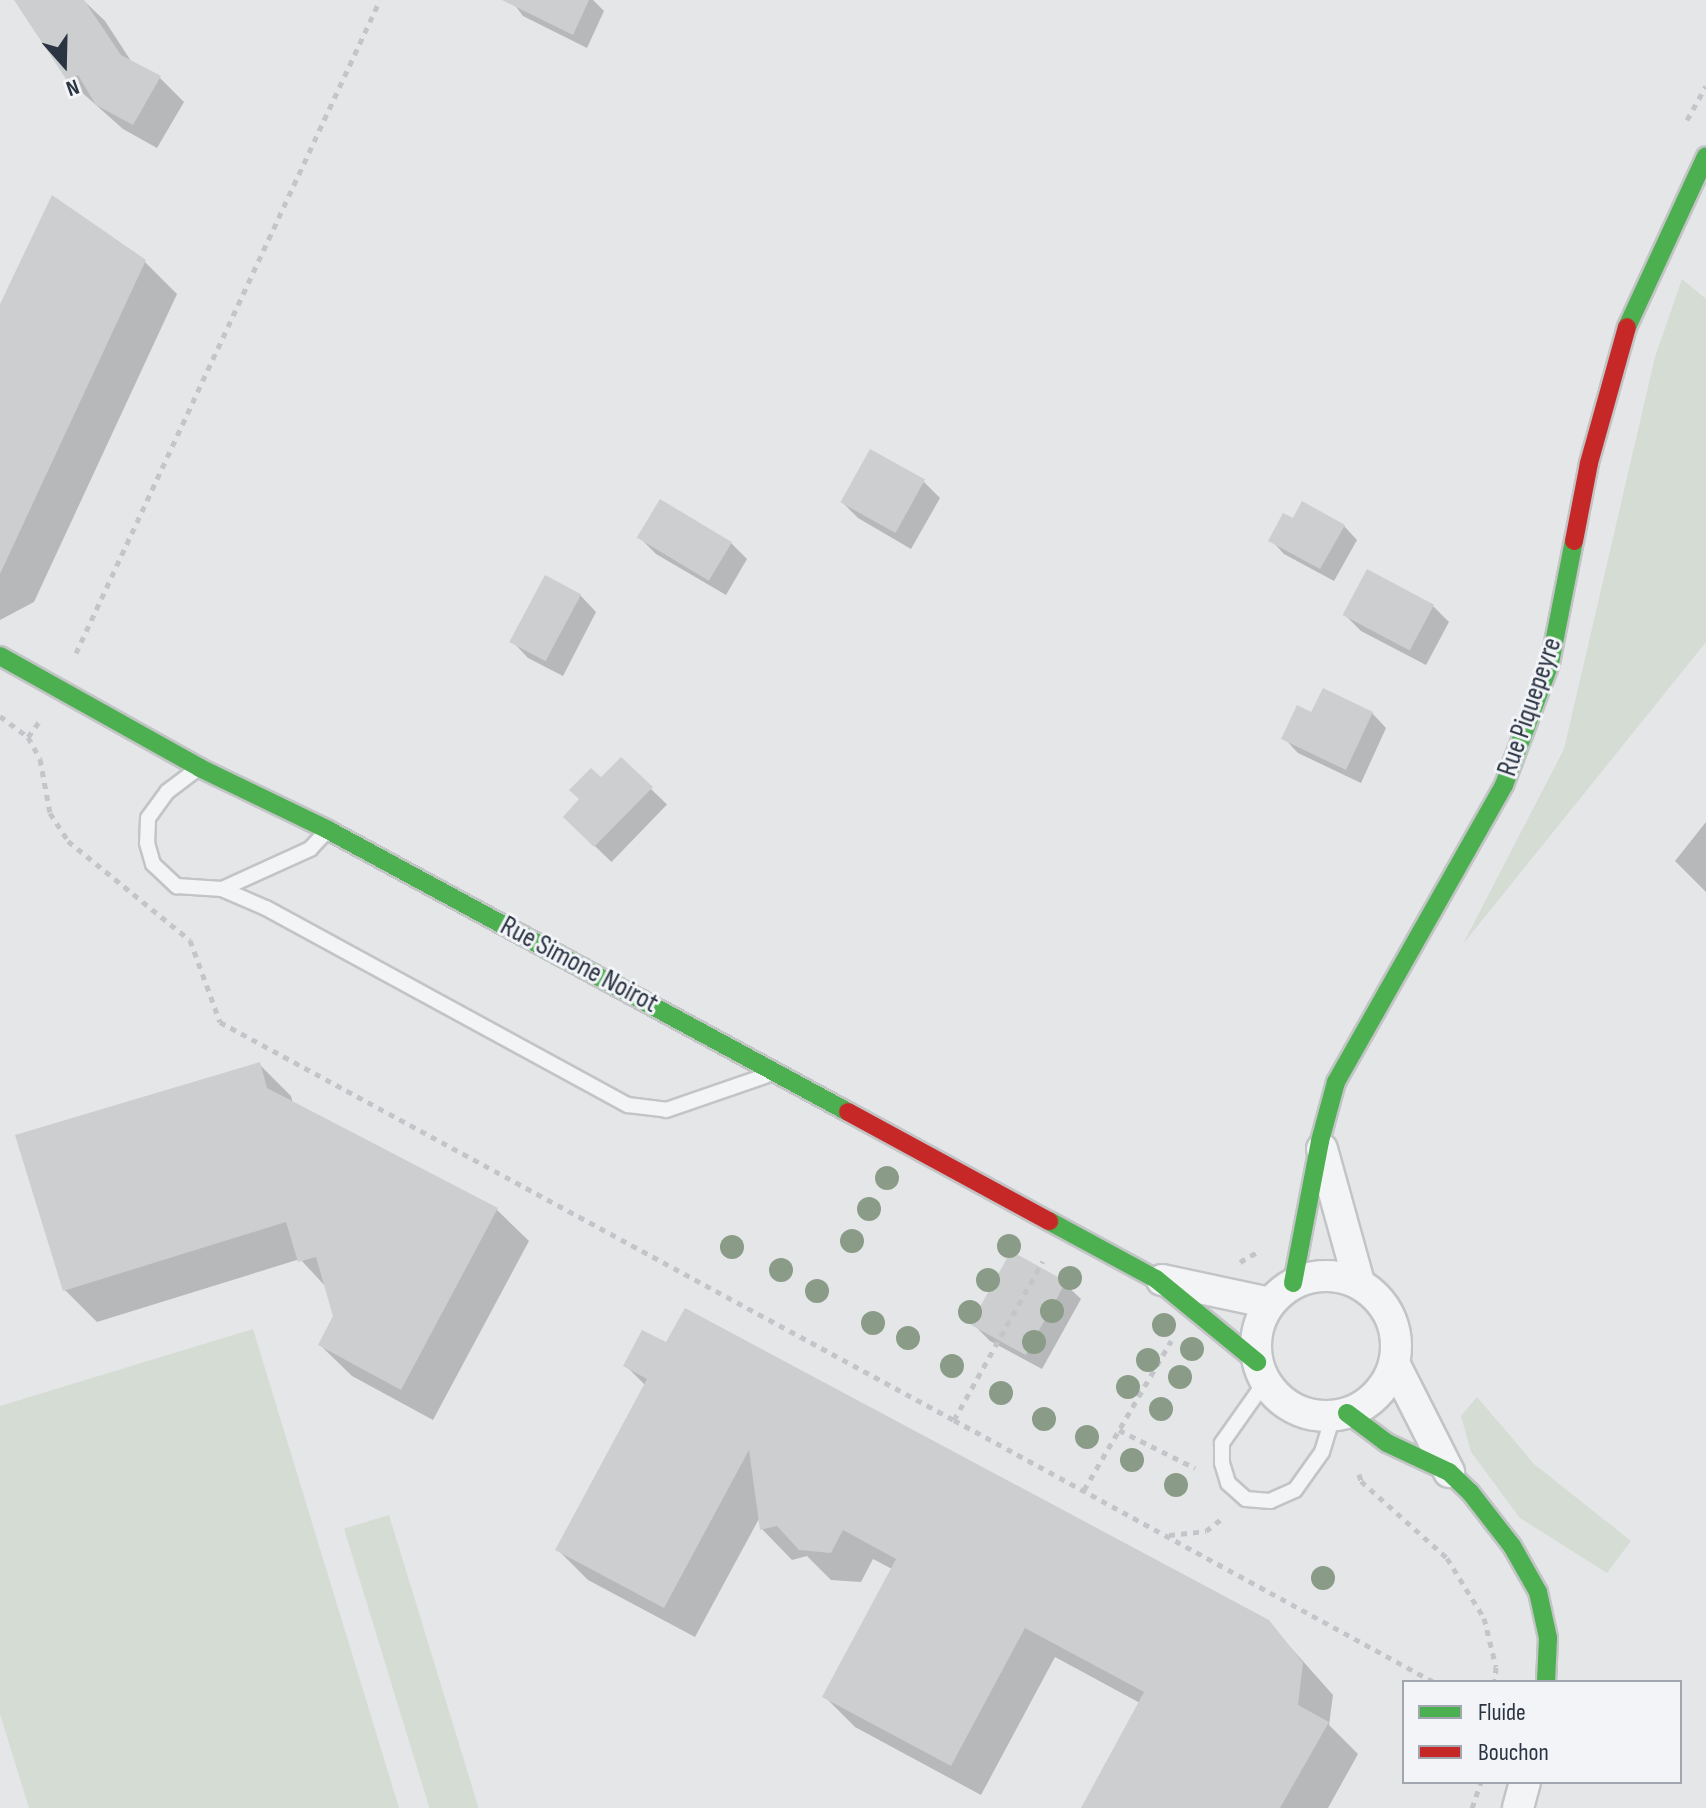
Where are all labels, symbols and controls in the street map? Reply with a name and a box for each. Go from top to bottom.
north arrow [24,24,104,104]
text: N [62,72,83,102]
street label: Rue Piquepeyre [1491,633,1569,781]
street label: Rue Simone Noirot [494,909,664,1021]
legend [1402,1680,1682,1784]
text: Fluide [1478,1698,1526,1727]
text: Bouchon [1478,1738,1549,1767]

